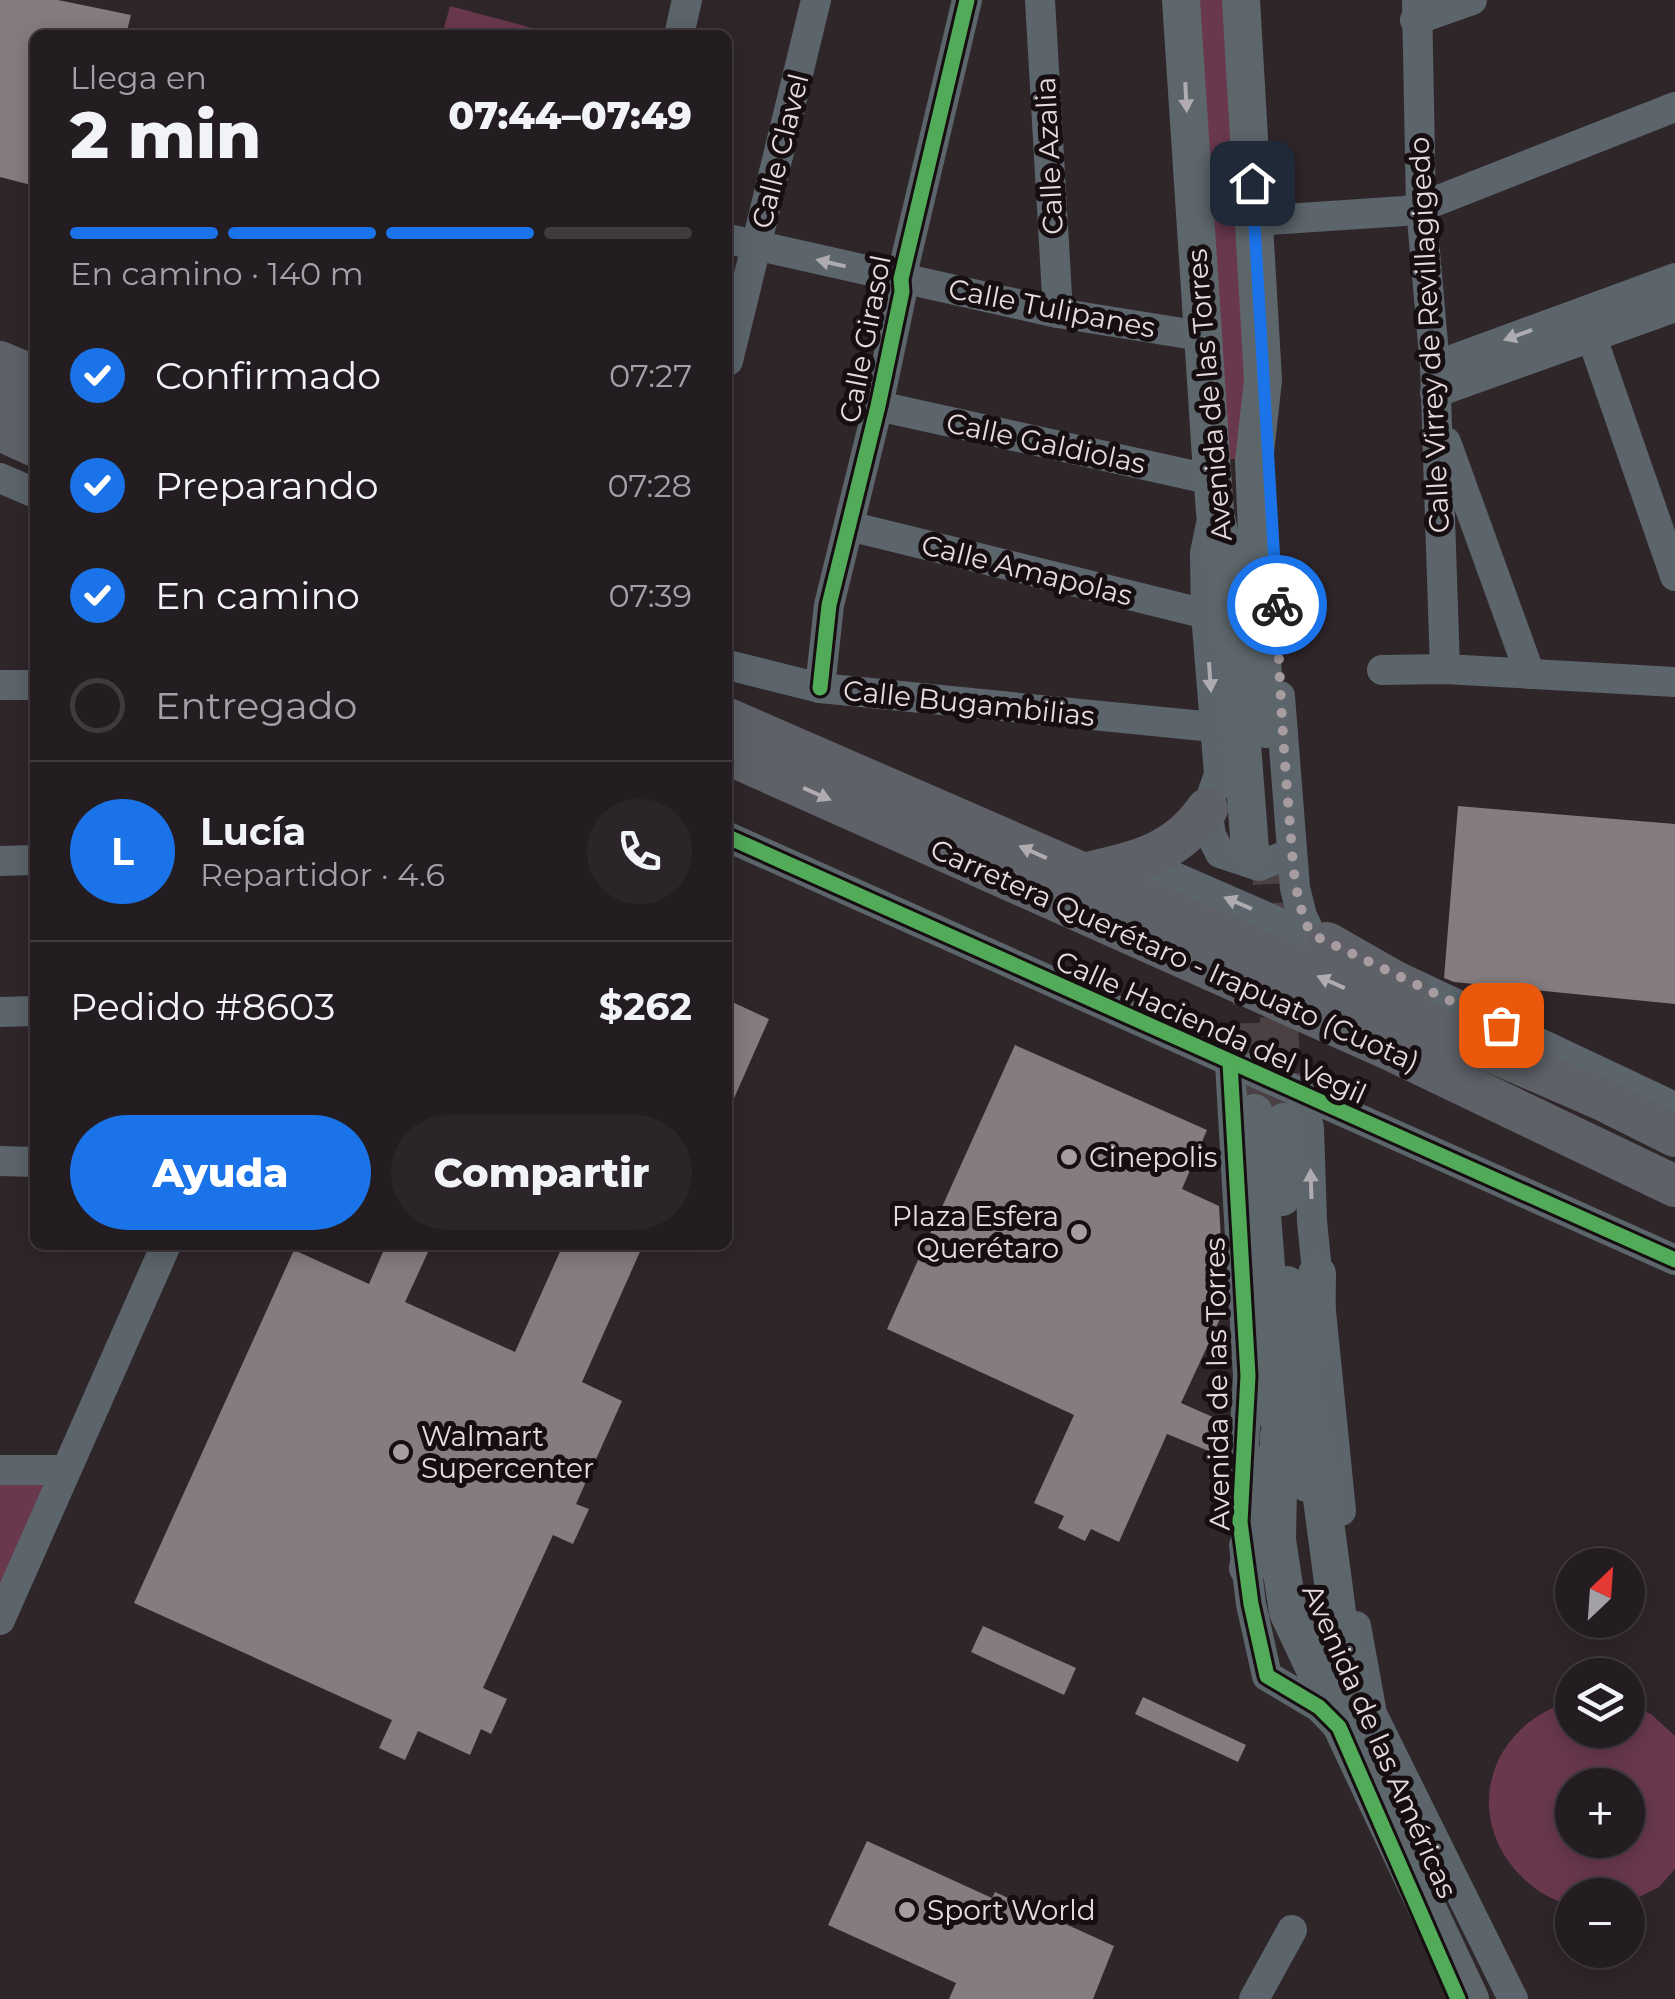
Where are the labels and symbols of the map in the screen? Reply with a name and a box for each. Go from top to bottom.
street label: Calle Clavel [744,70,816,232]
street label: Calle Azalia [1028,76,1070,236]
one-way arrow [1178,82,1194,114]
street label: Calle Virrey de Revillagigedo [1402,136,1456,534]
pin [1210,141,1295,226]
street label: Avenida de las Torres [1179,247,1239,543]
street label: Calle Girasol [832,252,898,426]
one-way arrow [815,255,846,270]
street label: Calle Tulipanes [946,271,1158,345]
one-way arrow [1502,328,1532,343]
street label: Calle Galdiolas [943,405,1149,481]
street label: Calle Amapolas [918,527,1136,613]
courier [1227,555,1327,655]
one-way arrow [1202,662,1218,694]
street label: Calle Bugambilias [842,673,1096,733]
one-way arrow [802,786,832,802]
street label: Carretera Querétaro - Irapuato (Cuota) [925,831,1425,1079]
one-way arrow [1018,844,1048,860]
one-way arrow [1223,895,1253,911]
street label: Calle Hacienda del Vegil [1050,943,1372,1111]
one-way arrow [1316,974,1346,990]
pin [1459,983,1544,1068]
place label: Cinepolis [1089,1140,1218,1174]
marker: Cinepolis [1058,1146,1080,1168]
one-way arrow [1303,1167,1319,1199]
place label: Plaza Esfera Querétaro [892,1199,1059,1265]
marker: Plaza Esfera Querétaro [1068,1221,1090,1243]
street label: Avenida de las Torres [1197,1237,1237,1531]
place label: Walmart Supercenter [421,1419,594,1485]
marker: Walmart Supercenter [390,1441,412,1463]
north arrow [1555,1548,1645,1638]
street label: Avenida de las Américas [1295,1579,1465,1903]
place label: Sport World [927,1893,1096,1927]
marker: Sport World [896,1899,918,1921]

